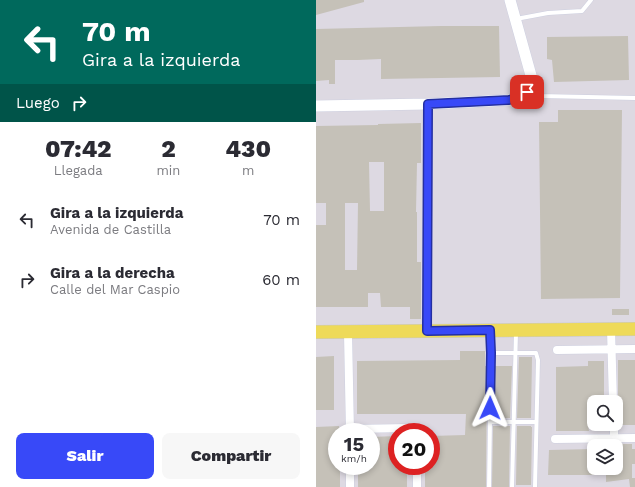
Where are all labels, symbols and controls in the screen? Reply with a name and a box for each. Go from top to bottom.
text: 70 m [82,15,151,48]
icon: left [16,16,68,68]
text: Gira a la izquierda [82,49,241,70]
pin [510,75,544,109]
icon: arrive [516,81,538,103]
icon: right [68,92,90,114]
text: Luego [16,94,60,112]
text: 07:42 [45,135,111,163]
text: 2 [161,135,176,163]
text: 430 [225,135,271,163]
text: Llegada [54,163,103,178]
text: min [156,163,180,178]
text: m [242,163,254,178]
text: Gira a la izquierda [50,204,183,222]
icon: left [16,209,38,231]
text: 70 m [263,211,300,229]
text: Avenida de Castilla [50,222,171,237]
text: Gira a la derecha [50,264,175,282]
icon: right [16,269,38,291]
text: 60 m [262,271,300,289]
text: Calle del Mar Caspio [50,282,180,297]
position arrow [469,387,511,429]
map controls [587,395,623,475]
button: search [587,395,623,431]
speed limit sign: 20 [388,423,440,475]
text: 15 [344,432,364,456]
button: Salir [16,433,154,479]
button: Compartir [162,433,300,479]
button: layers [587,439,623,475]
text: km/h [341,453,367,464]

